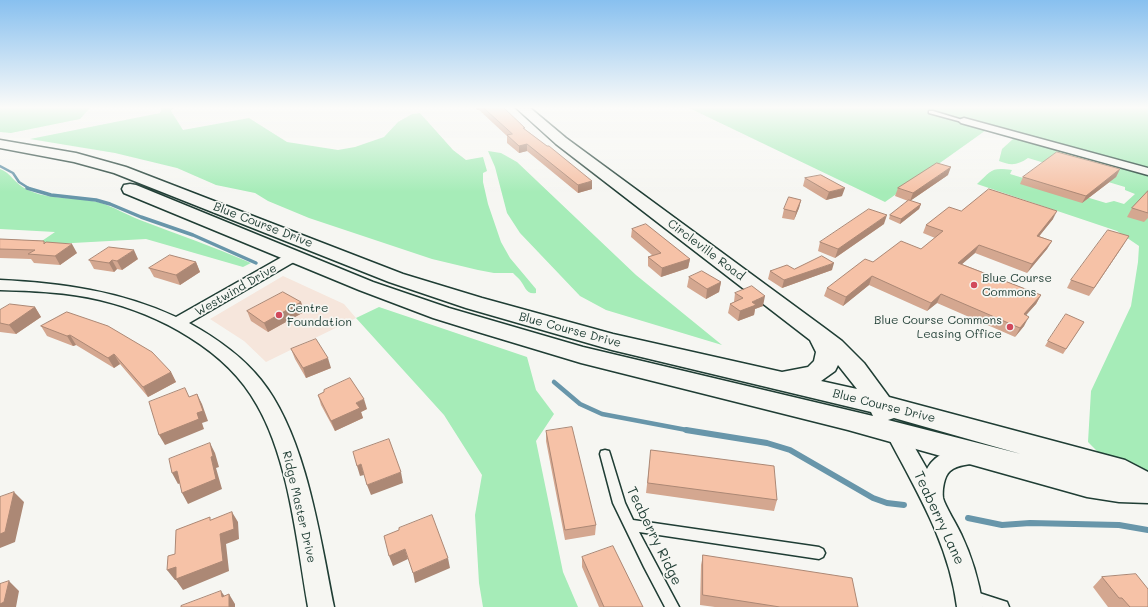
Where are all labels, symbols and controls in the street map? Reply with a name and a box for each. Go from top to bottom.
street label: Blue Course Drive [211,199,315,251]
street label: Circleville Road [665,216,747,284]
street label: Westwind Drive [193,261,279,319]
place label: Blue Course Commons [982,271,1052,299]
marker: Blue Course Commons [969,280,979,290]
place label: Centre Foundation [287,301,352,329]
street label: Blue Course Drive [517,309,623,351]
marker: Centre Foundation [274,310,284,320]
place label: Blue Course Commons Leasing Office [874,313,1002,341]
marker: Blue Course Commons Leasing Office [1005,322,1015,332]
street label: Blue Course Drive [831,386,937,426]
street label: Ridge Master Drive [279,450,319,564]
street label: Teaberry Lane [910,469,968,567]
street label: Teaberry Ridge [623,484,685,588]

